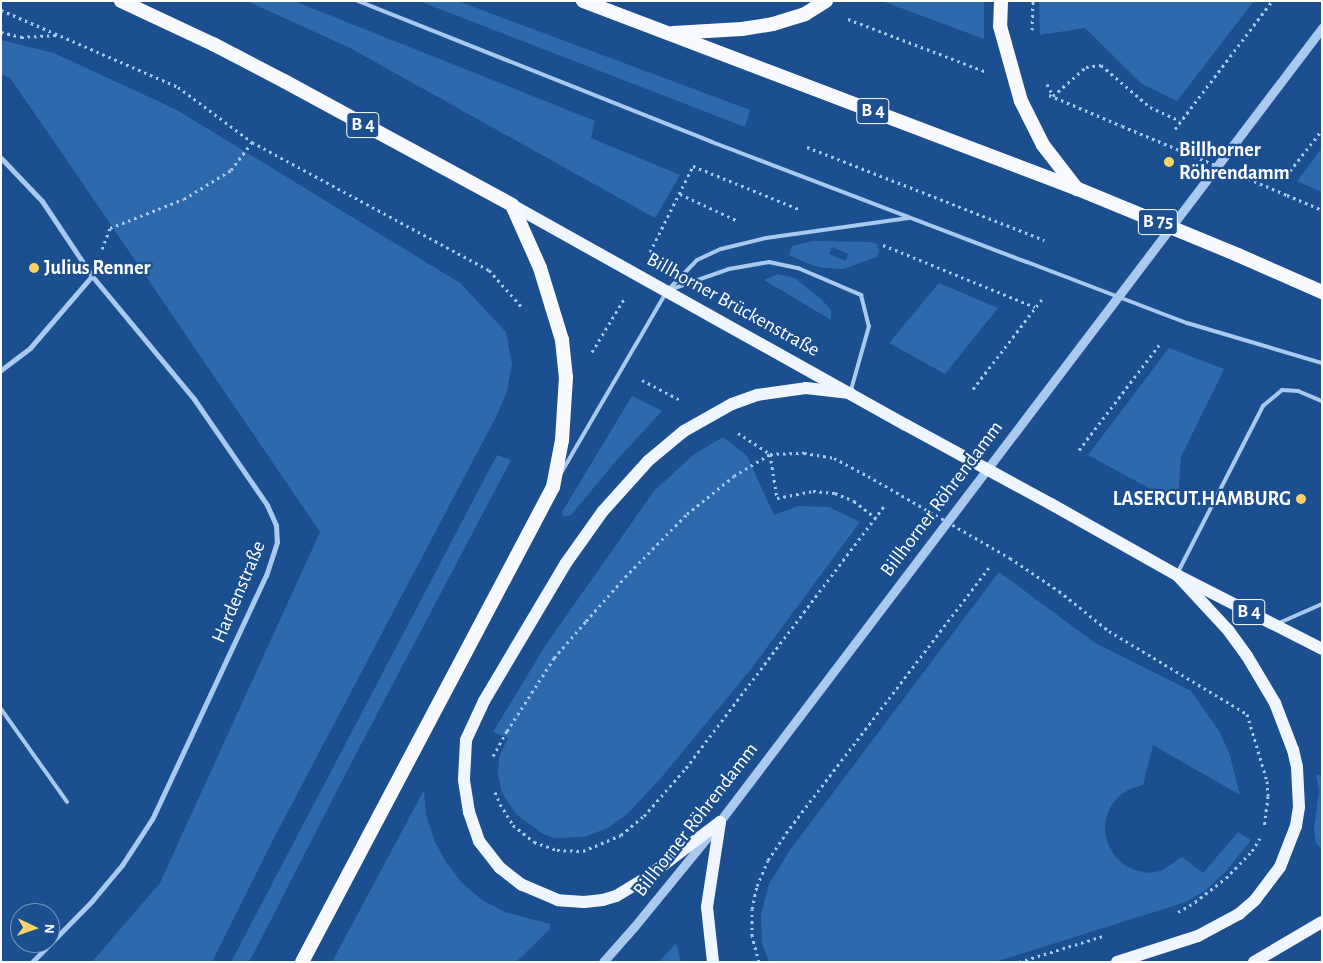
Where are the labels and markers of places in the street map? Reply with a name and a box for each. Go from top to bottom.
place label: Billhorner Röhrendamm [1179,138,1290,185]
marker: Billhorner Röhrendamm [1163,156,1175,168]
place label: Julius Renner [44,256,151,280]
marker: Julius Renner [28,262,40,274]
place label: LASERCUT.HAMBURG [1113,487,1291,511]
marker: LASERCUT.HAMBURG [1295,493,1307,505]

